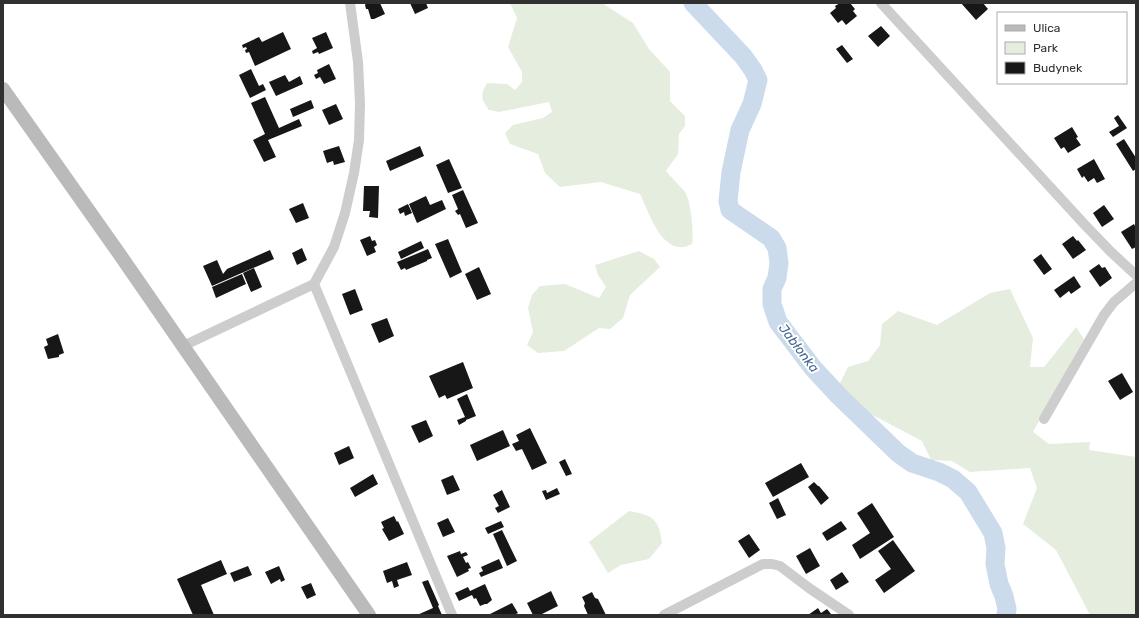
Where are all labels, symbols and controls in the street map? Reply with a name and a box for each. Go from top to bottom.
legend [997,12,1127,84]
text: Ulica [1033,21,1060,35]
text: Park [1033,41,1059,55]
text: Budynek [1033,61,1083,75]
water label: Jabłonka [776,321,822,375]

